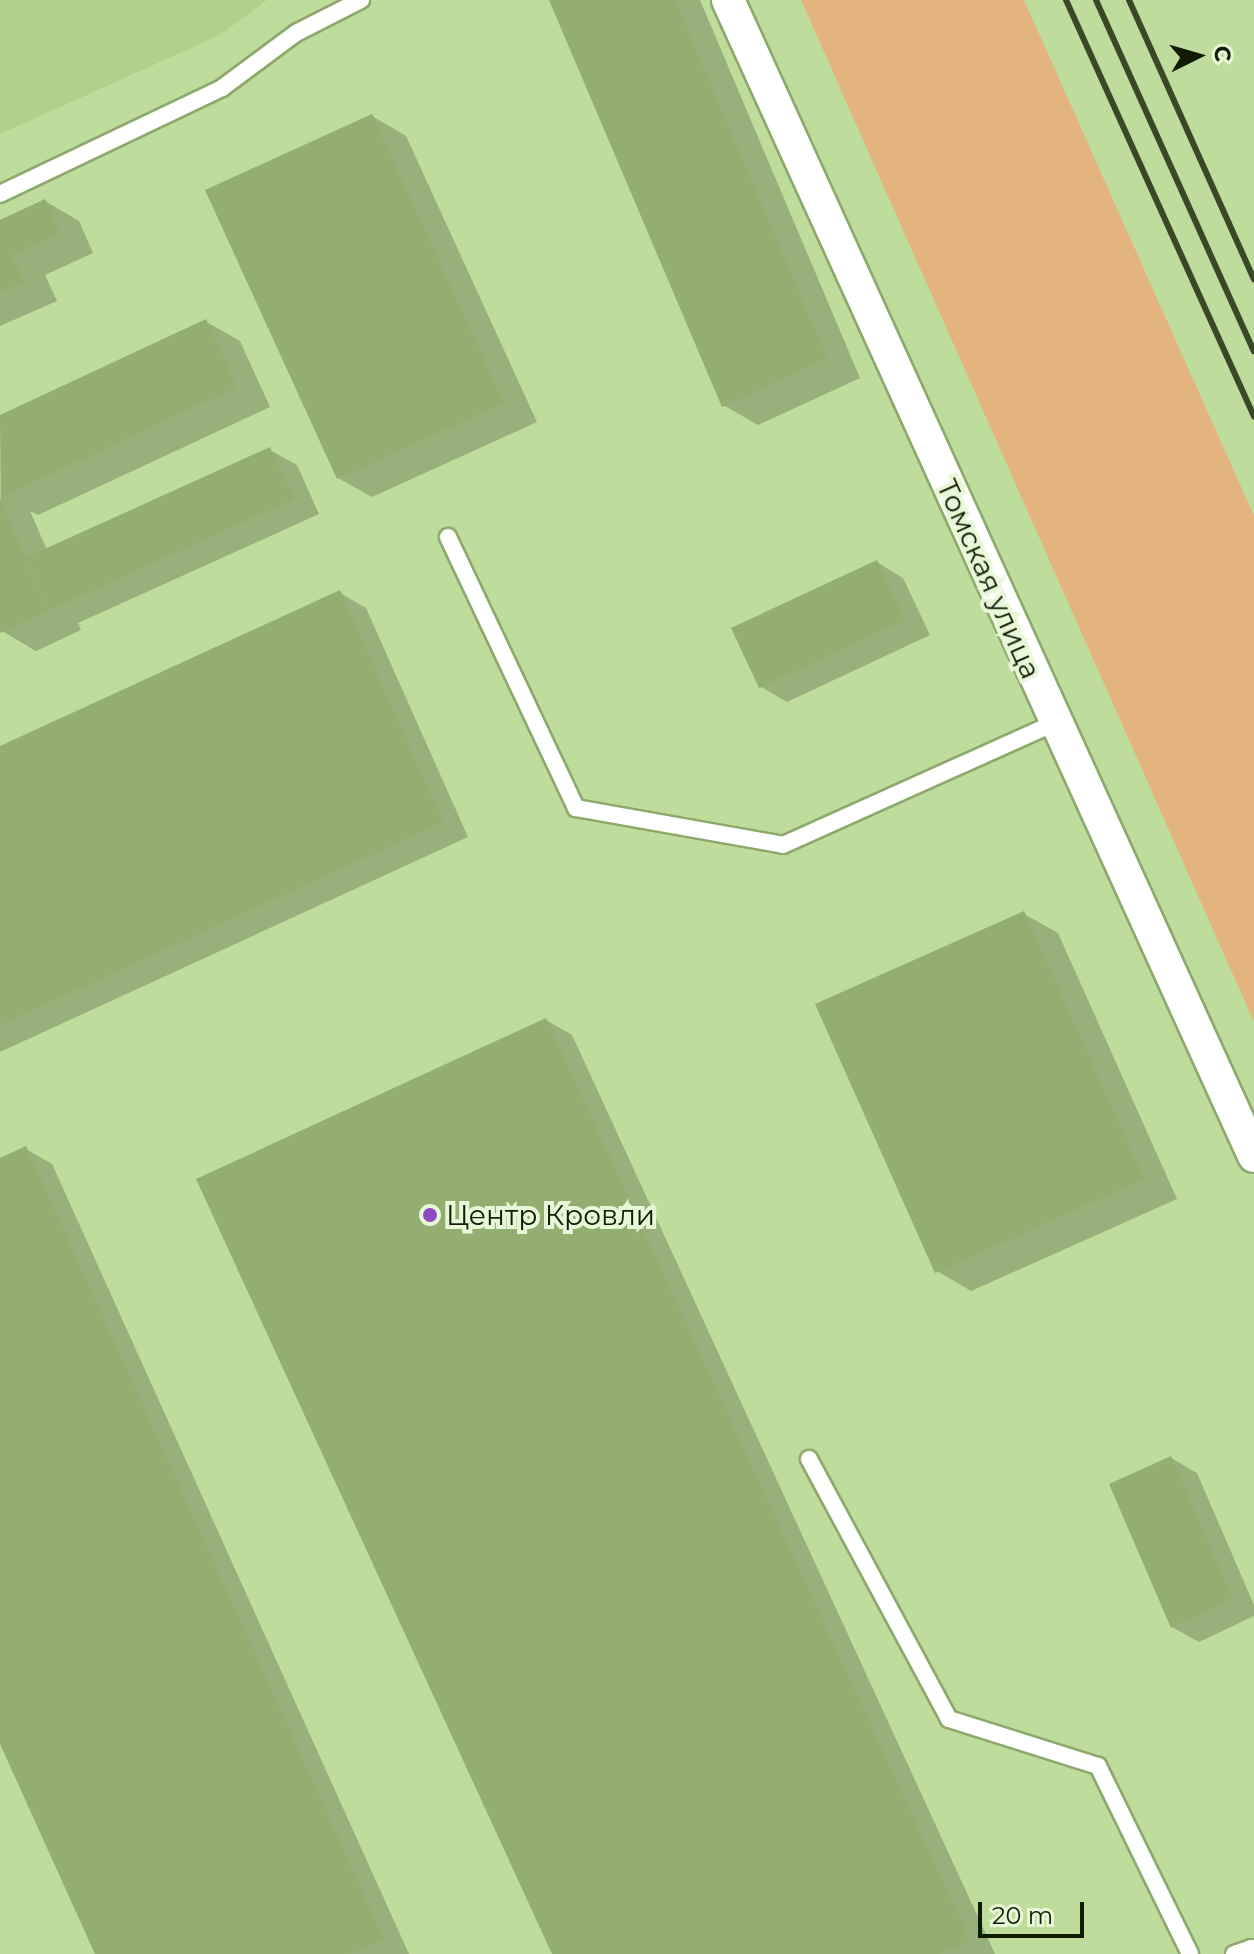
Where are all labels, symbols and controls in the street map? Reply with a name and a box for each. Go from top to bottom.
north arrow [1158,16,1238,96]
text: С [1208,45,1237,63]
street label: Томская улица [930,474,1048,684]
place label: Центр Кровли [446,1198,655,1232]
marker: Центр Кровли [421,1206,439,1224]
scale bar [982,1886,1088,1936]
text: 20 m [992,1901,1053,1930]

